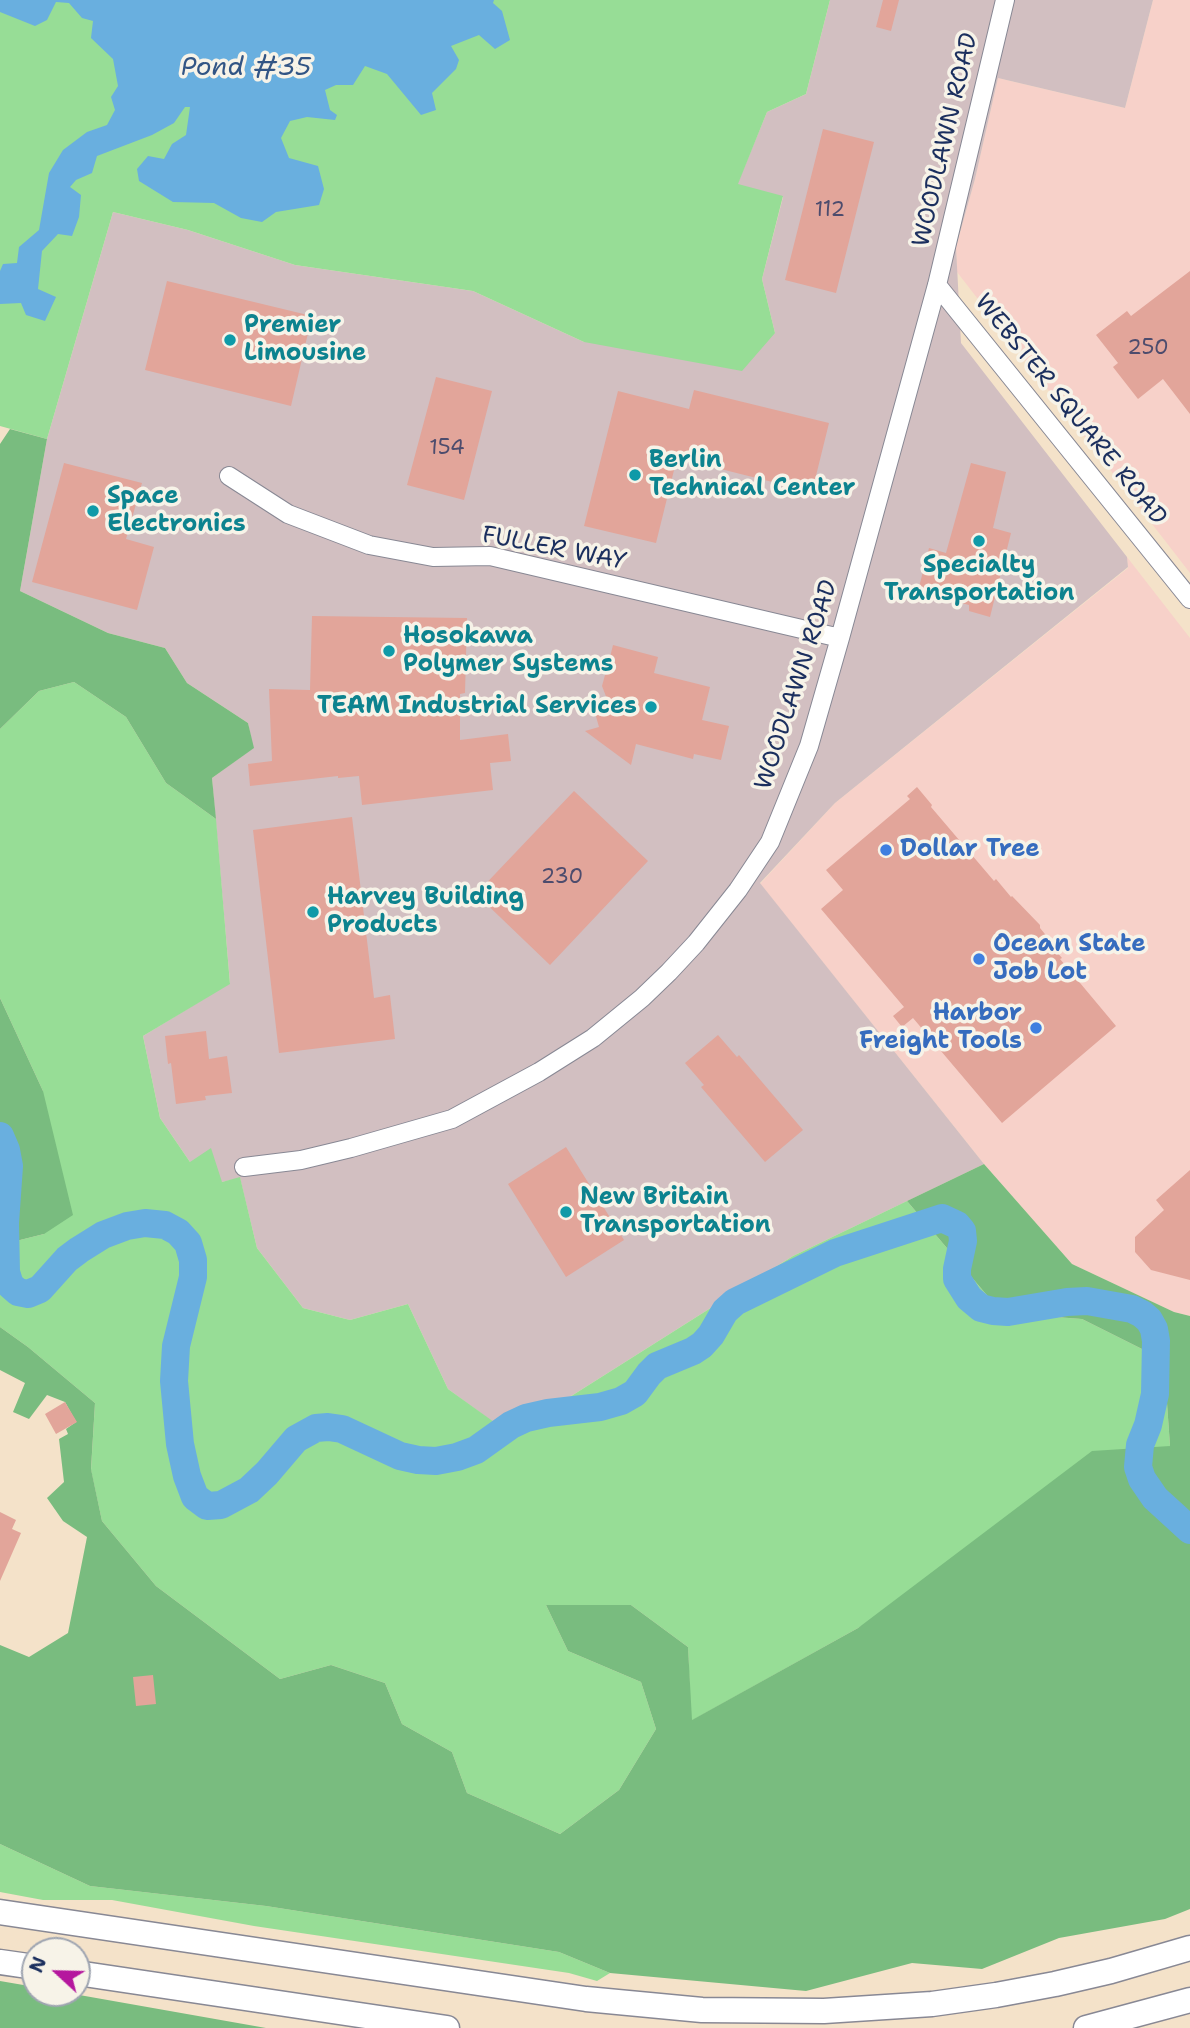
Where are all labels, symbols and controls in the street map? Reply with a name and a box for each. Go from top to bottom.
street label: WOODLAWN ROAD [907,30,985,250]
water label: Pond #35 [181,52,311,84]
house number: 112 [815,198,845,224]
street label: WEBSTER SQUARE ROAD [968,289,1172,531]
place label: Premier Limousine [244,312,366,368]
marker: Premier Limousine [222,332,238,348]
house number: 250 [1127,336,1169,362]
house number: 154 [429,436,465,462]
place label: Berlin Technical Center [649,447,855,503]
marker: Berlin Technical Center [627,467,643,483]
place label: Space Electronics [107,483,246,539]
marker: Space Electronics [85,503,101,519]
street label: FULLER WAY [479,521,629,577]
marker: Specialty Transportation [971,533,987,549]
place label: Specialty Transportation [884,552,1074,608]
street label: WOODLAWN ROAD [750,577,844,793]
place label: Hosokawa Polymer Systems [403,623,613,679]
marker: Hosokawa Polymer Systems [381,643,397,659]
place label: TEAM Industrial Services [317,693,637,721]
marker: TEAM Industrial Services [643,699,659,715]
place label: Dollar Tree [900,836,1040,864]
marker: Dollar Tree [878,842,894,858]
house number: 230 [541,865,583,891]
place label: Harvey Building Products [327,884,524,940]
marker: Harvey Building Products [305,904,321,920]
place label: Ocean State Job Lot [993,931,1146,987]
marker: Ocean State Job Lot [971,951,987,967]
place label: Harbor Freight Tools [859,1000,1022,1056]
marker: Harbor Freight Tools [1028,1020,1044,1036]
place label: New Britain Transportation [580,1184,771,1240]
marker: New Britain Transportation [558,1204,574,1220]
north arrow [21,1937,91,2007]
text: N [24,1953,52,1976]

